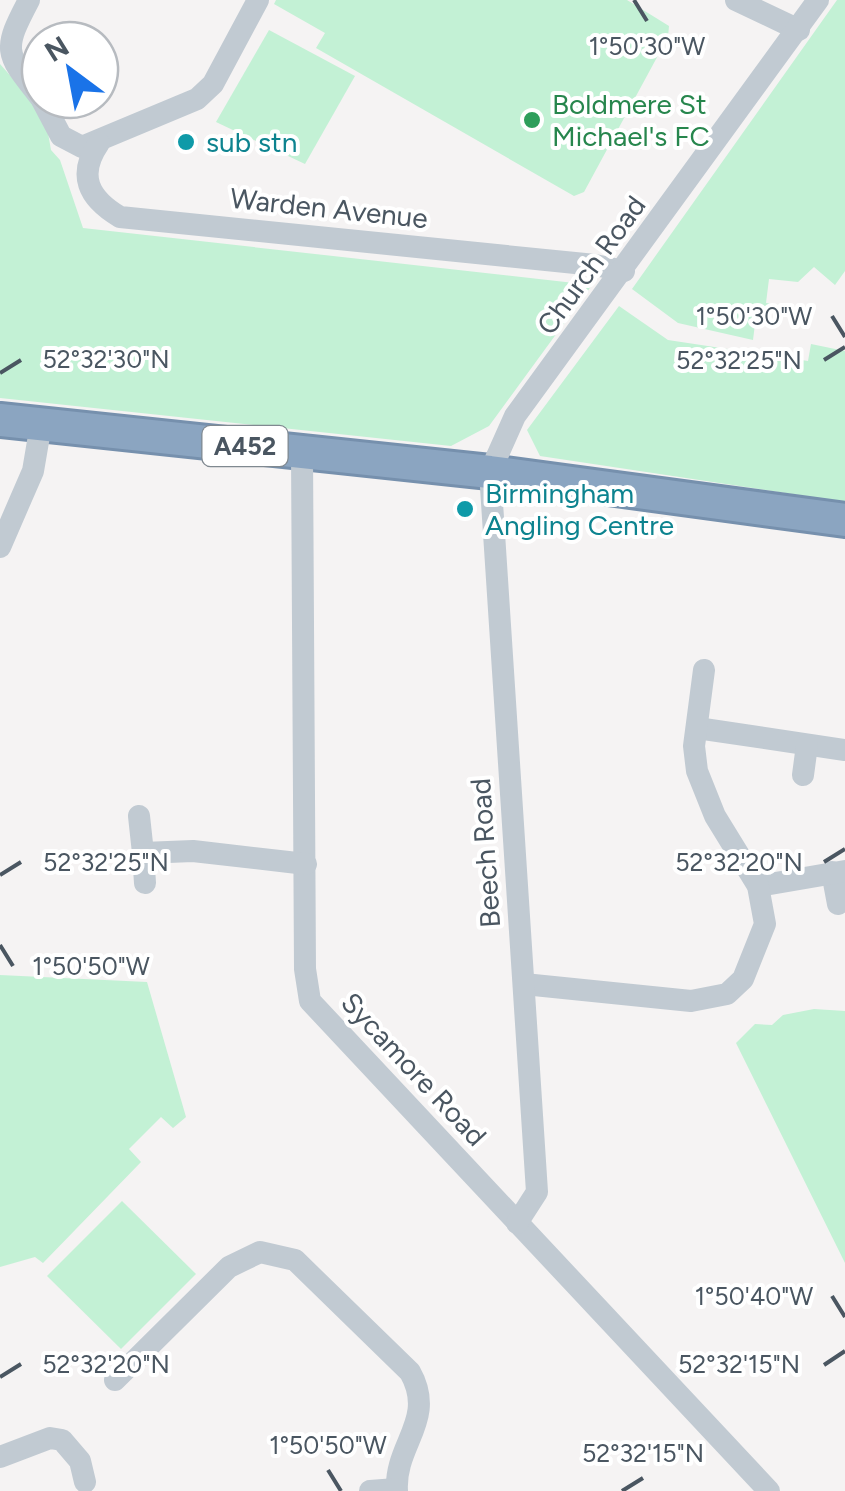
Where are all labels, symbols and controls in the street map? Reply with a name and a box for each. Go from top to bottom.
north arrow [20,20,120,120]
text: N [39,29,75,69]
text: 1°50'30"W [589,31,705,61]
place label: Boldmere St Michael's FC [552,87,710,153]
marker: Boldmere St Michael's FC [521,109,543,131]
place label: sub stn [206,125,297,159]
marker: sub stn [175,131,197,153]
street label: Warden Avenue [229,181,429,235]
street label: Church Road [529,189,653,341]
text: 1°50'30"W [696,301,812,331]
text: 52°32'30"N [42,344,170,374]
text: 52°32'25"N [676,345,802,375]
road number: A452 [202,426,288,466]
place label: Birmingham Angling Centre [485,476,674,542]
marker: Birmingham Angling Centre [454,498,476,520]
street label: Beech Road [463,777,507,929]
text: 52°32'25"N [43,847,169,877]
text: 52°32'20"N [675,847,803,877]
text: 1°50'50"W [32,951,150,981]
street label: Sycamore Road [334,985,494,1153]
text: 1°50'40"W [695,1281,813,1311]
text: 52°32'20"N [42,1349,170,1379]
text: 52°32'15"N [678,1349,800,1379]
text: 1°50'50"W [269,1430,387,1460]
text: 52°32'15"N [582,1438,704,1468]

